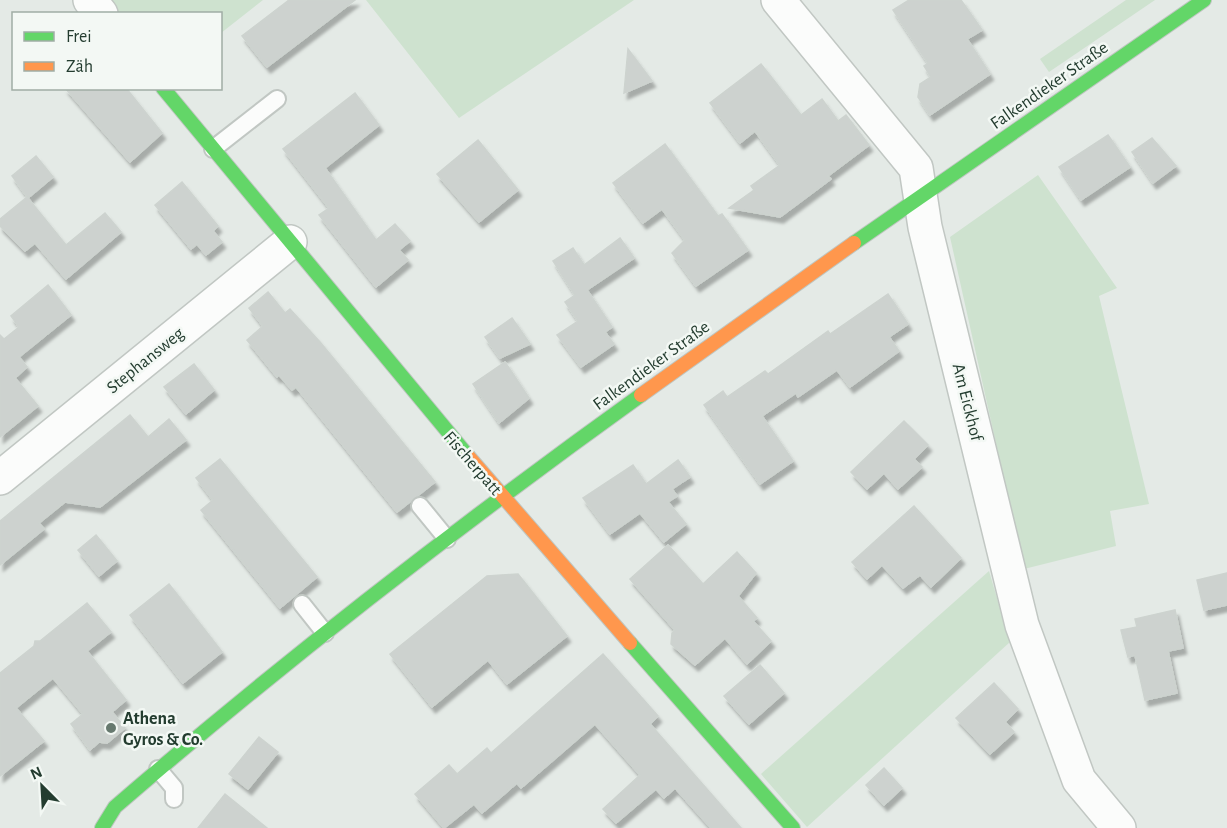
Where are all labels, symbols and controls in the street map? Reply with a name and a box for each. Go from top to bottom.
legend [12,12,222,90]
text: Frei [66,28,92,46]
street label: Falkendieker Straße [987,39,1112,133]
text: Zäh [66,58,93,76]
street label: Falkendieker Straße [590,318,713,414]
street label: Stephansweg [104,324,188,397]
street label: Am Eickhof [949,362,986,444]
street label: Fischerpatt [440,428,505,499]
place label: Athena Gyros & Co. [123,710,203,749]
marker: Athena Gyros & Co. [104,721,118,735]
north arrow [12,756,72,816]
text: N [28,764,45,783]

